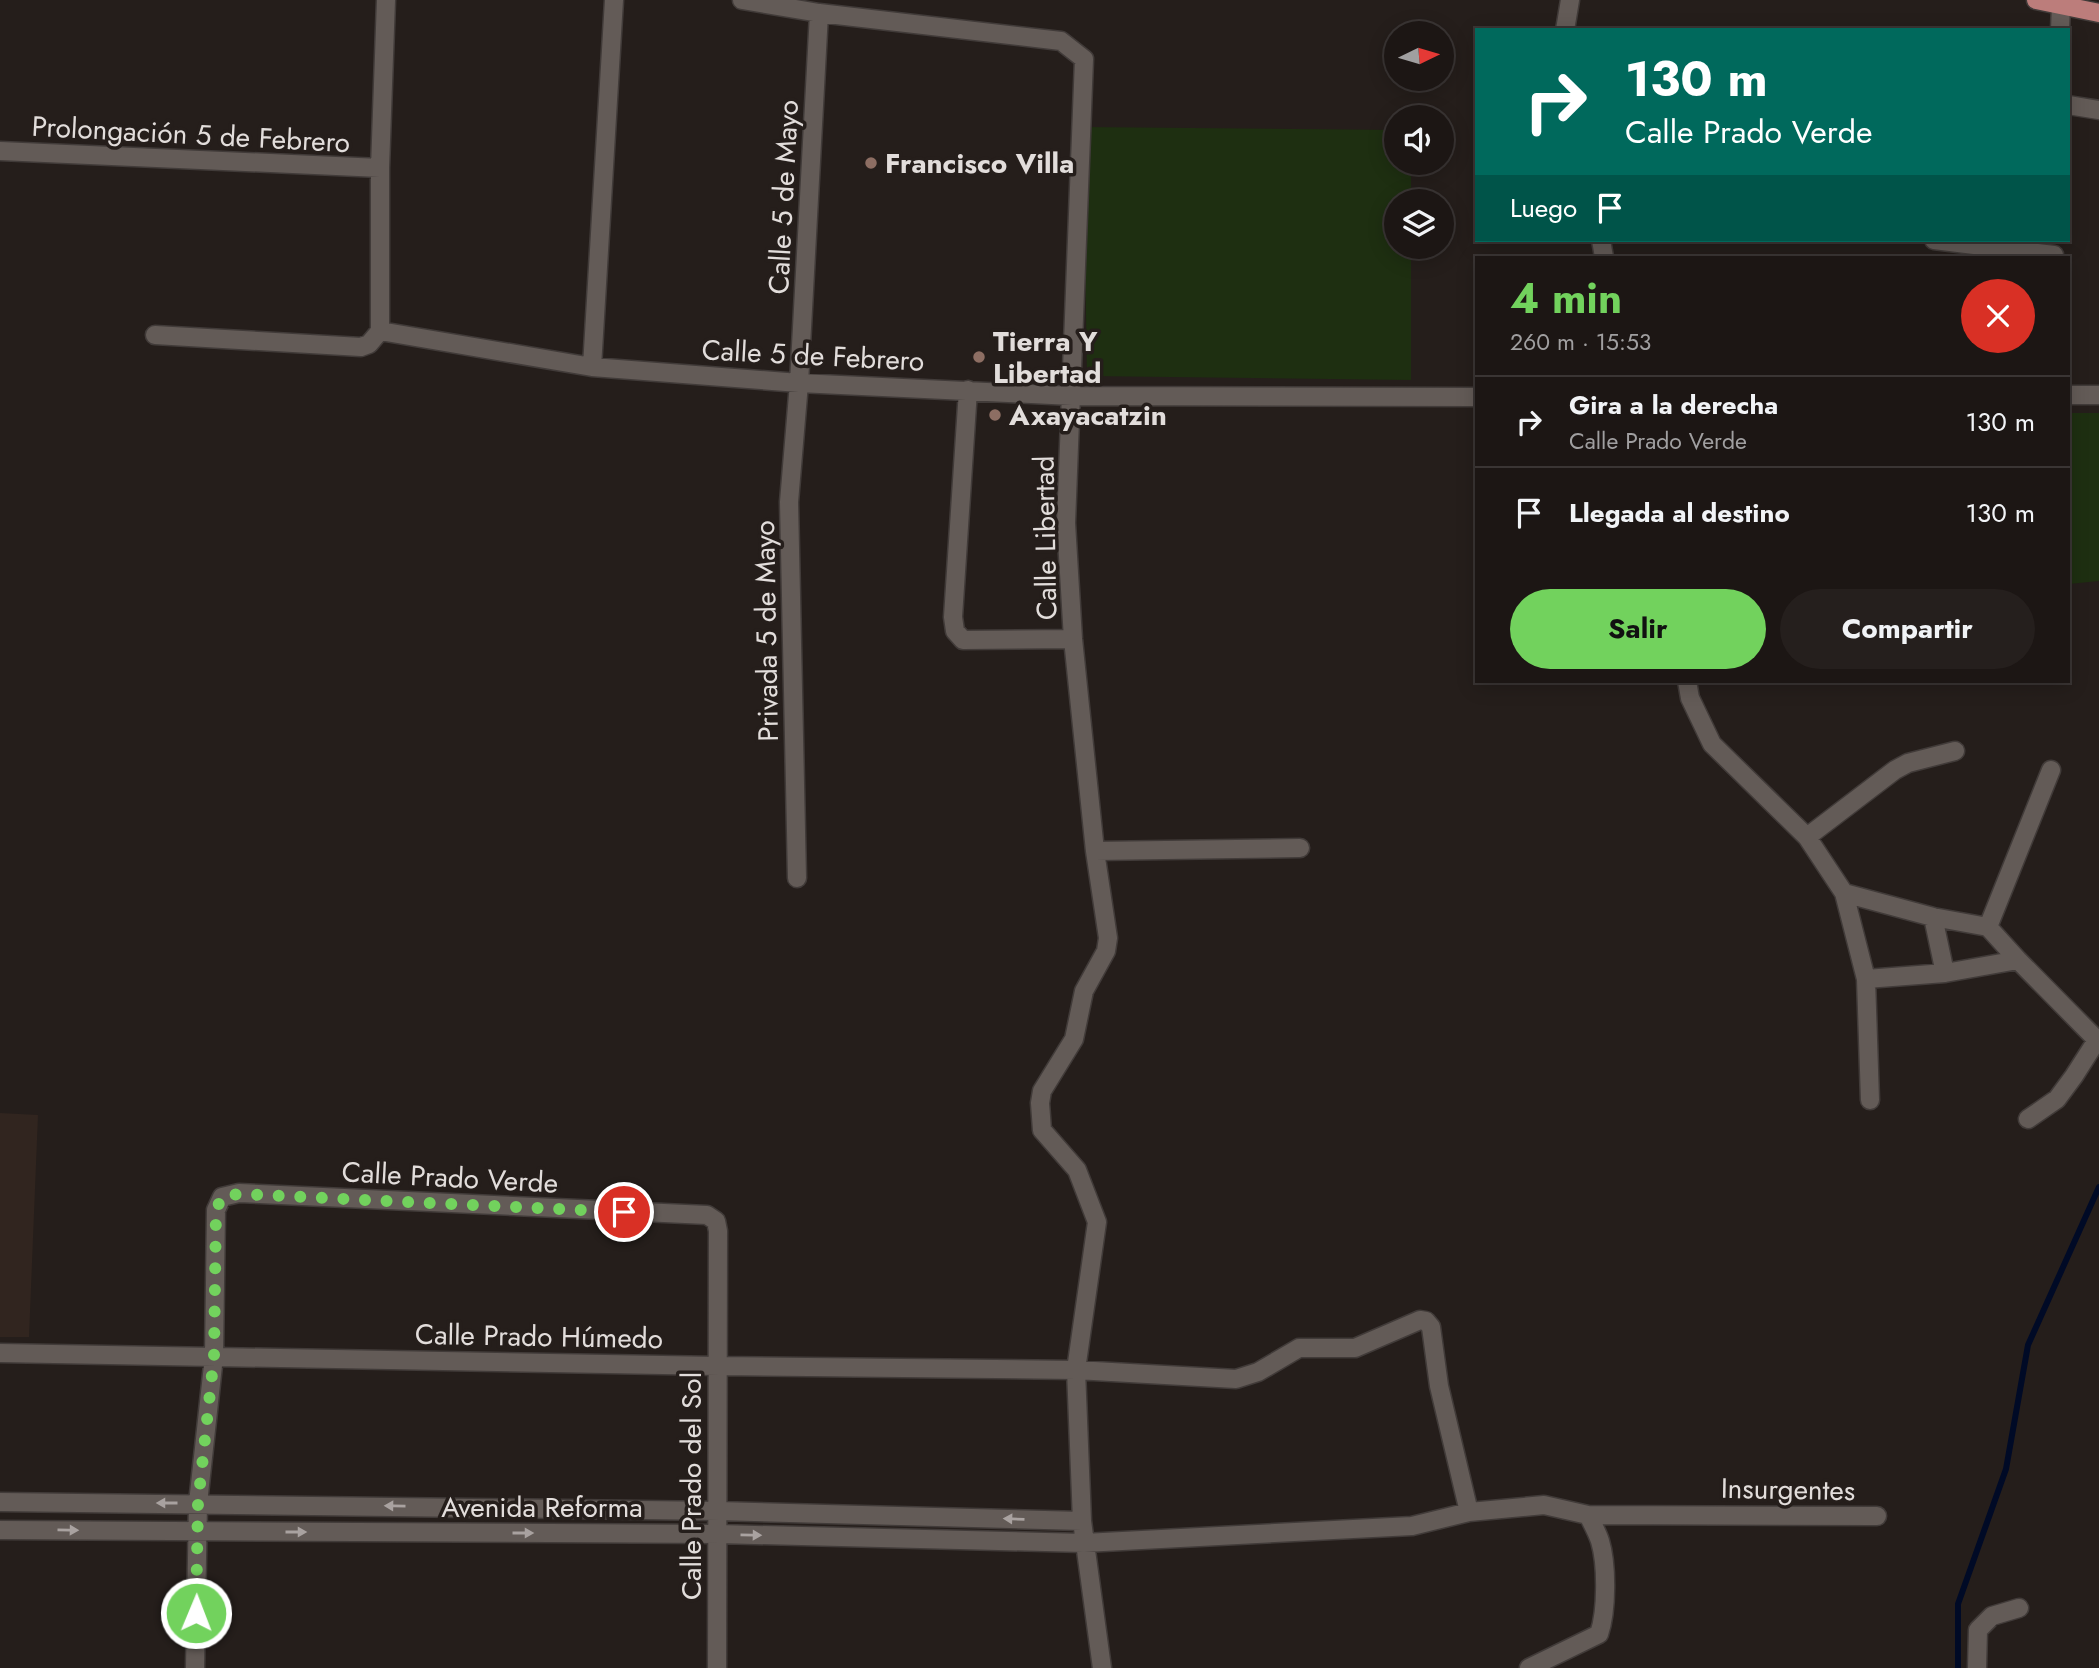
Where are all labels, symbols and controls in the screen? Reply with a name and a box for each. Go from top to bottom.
north arrow [1384,21,1454,91]
map controls [1384,21,1454,259]
text: 130 m [1625,44,1768,114]
icon: right [1510,56,1601,147]
street label: Calle 5 de Mayo [758,99,809,295]
button: sound [1384,105,1454,175]
street label: Prolongación 5 de Febrero [31,106,351,163]
text: Calle Prado Verde [1625,109,1872,155]
place label: Francisco Villa [885,143,1074,184]
marker: Francisco Villa [863,155,879,171]
button: layers [1384,189,1454,259]
text: Luego [1510,189,1577,227]
icon: arrive [1591,189,1629,227]
text: 4 min [1510,268,1622,329]
button: close [1961,279,2035,353]
place label: Tierra Y Libertad [993,321,1102,394]
text: 260 m · 15:53 [1510,325,1651,359]
street label: Calle 5 de Febrero [701,329,925,382]
marker: Tierra Y Libertad [971,349,987,365]
text: Gira a la derecha [1569,386,1778,424]
place label: Axayacatzin [1008,395,1167,436]
icon: right [1510,403,1548,441]
text: 130 m [1965,403,2035,441]
marker: Axayacatzin [987,407,1003,423]
text: Calle Prado Verde [1569,424,1747,458]
street label: Calle Libertad [1024,455,1067,621]
icon: arrive [1510,494,1548,532]
text: Llegada al destino [1569,494,1790,532]
text: 130 m [1965,494,2035,532]
street label: Privada 5 de Mayo [744,520,789,742]
button: Salir [1510,589,1766,669]
button: Compartir [1780,589,2035,669]
street label: Calle Prado Verde [341,1151,559,1204]
pin [594,1182,654,1242]
icon: arrive [605,1193,643,1231]
street label: Calle Prado Húmedo [415,1314,663,1359]
street label: Calle Prado del Sol [671,1372,712,1600]
street label: Insurgentes [1721,1468,1855,1511]
street label: Avenida Reforma [441,1487,643,1528]
one-way arrow [156,1497,178,1509]
one-way arrow [383,1500,405,1512]
one-way arrow [1003,1513,1025,1525]
one-way arrow [57,1524,79,1536]
one-way arrow [285,1526,307,1538]
one-way arrow [512,1527,534,1539]
one-way arrow [740,1529,762,1540]
position arrow [159,1576,233,1650]

